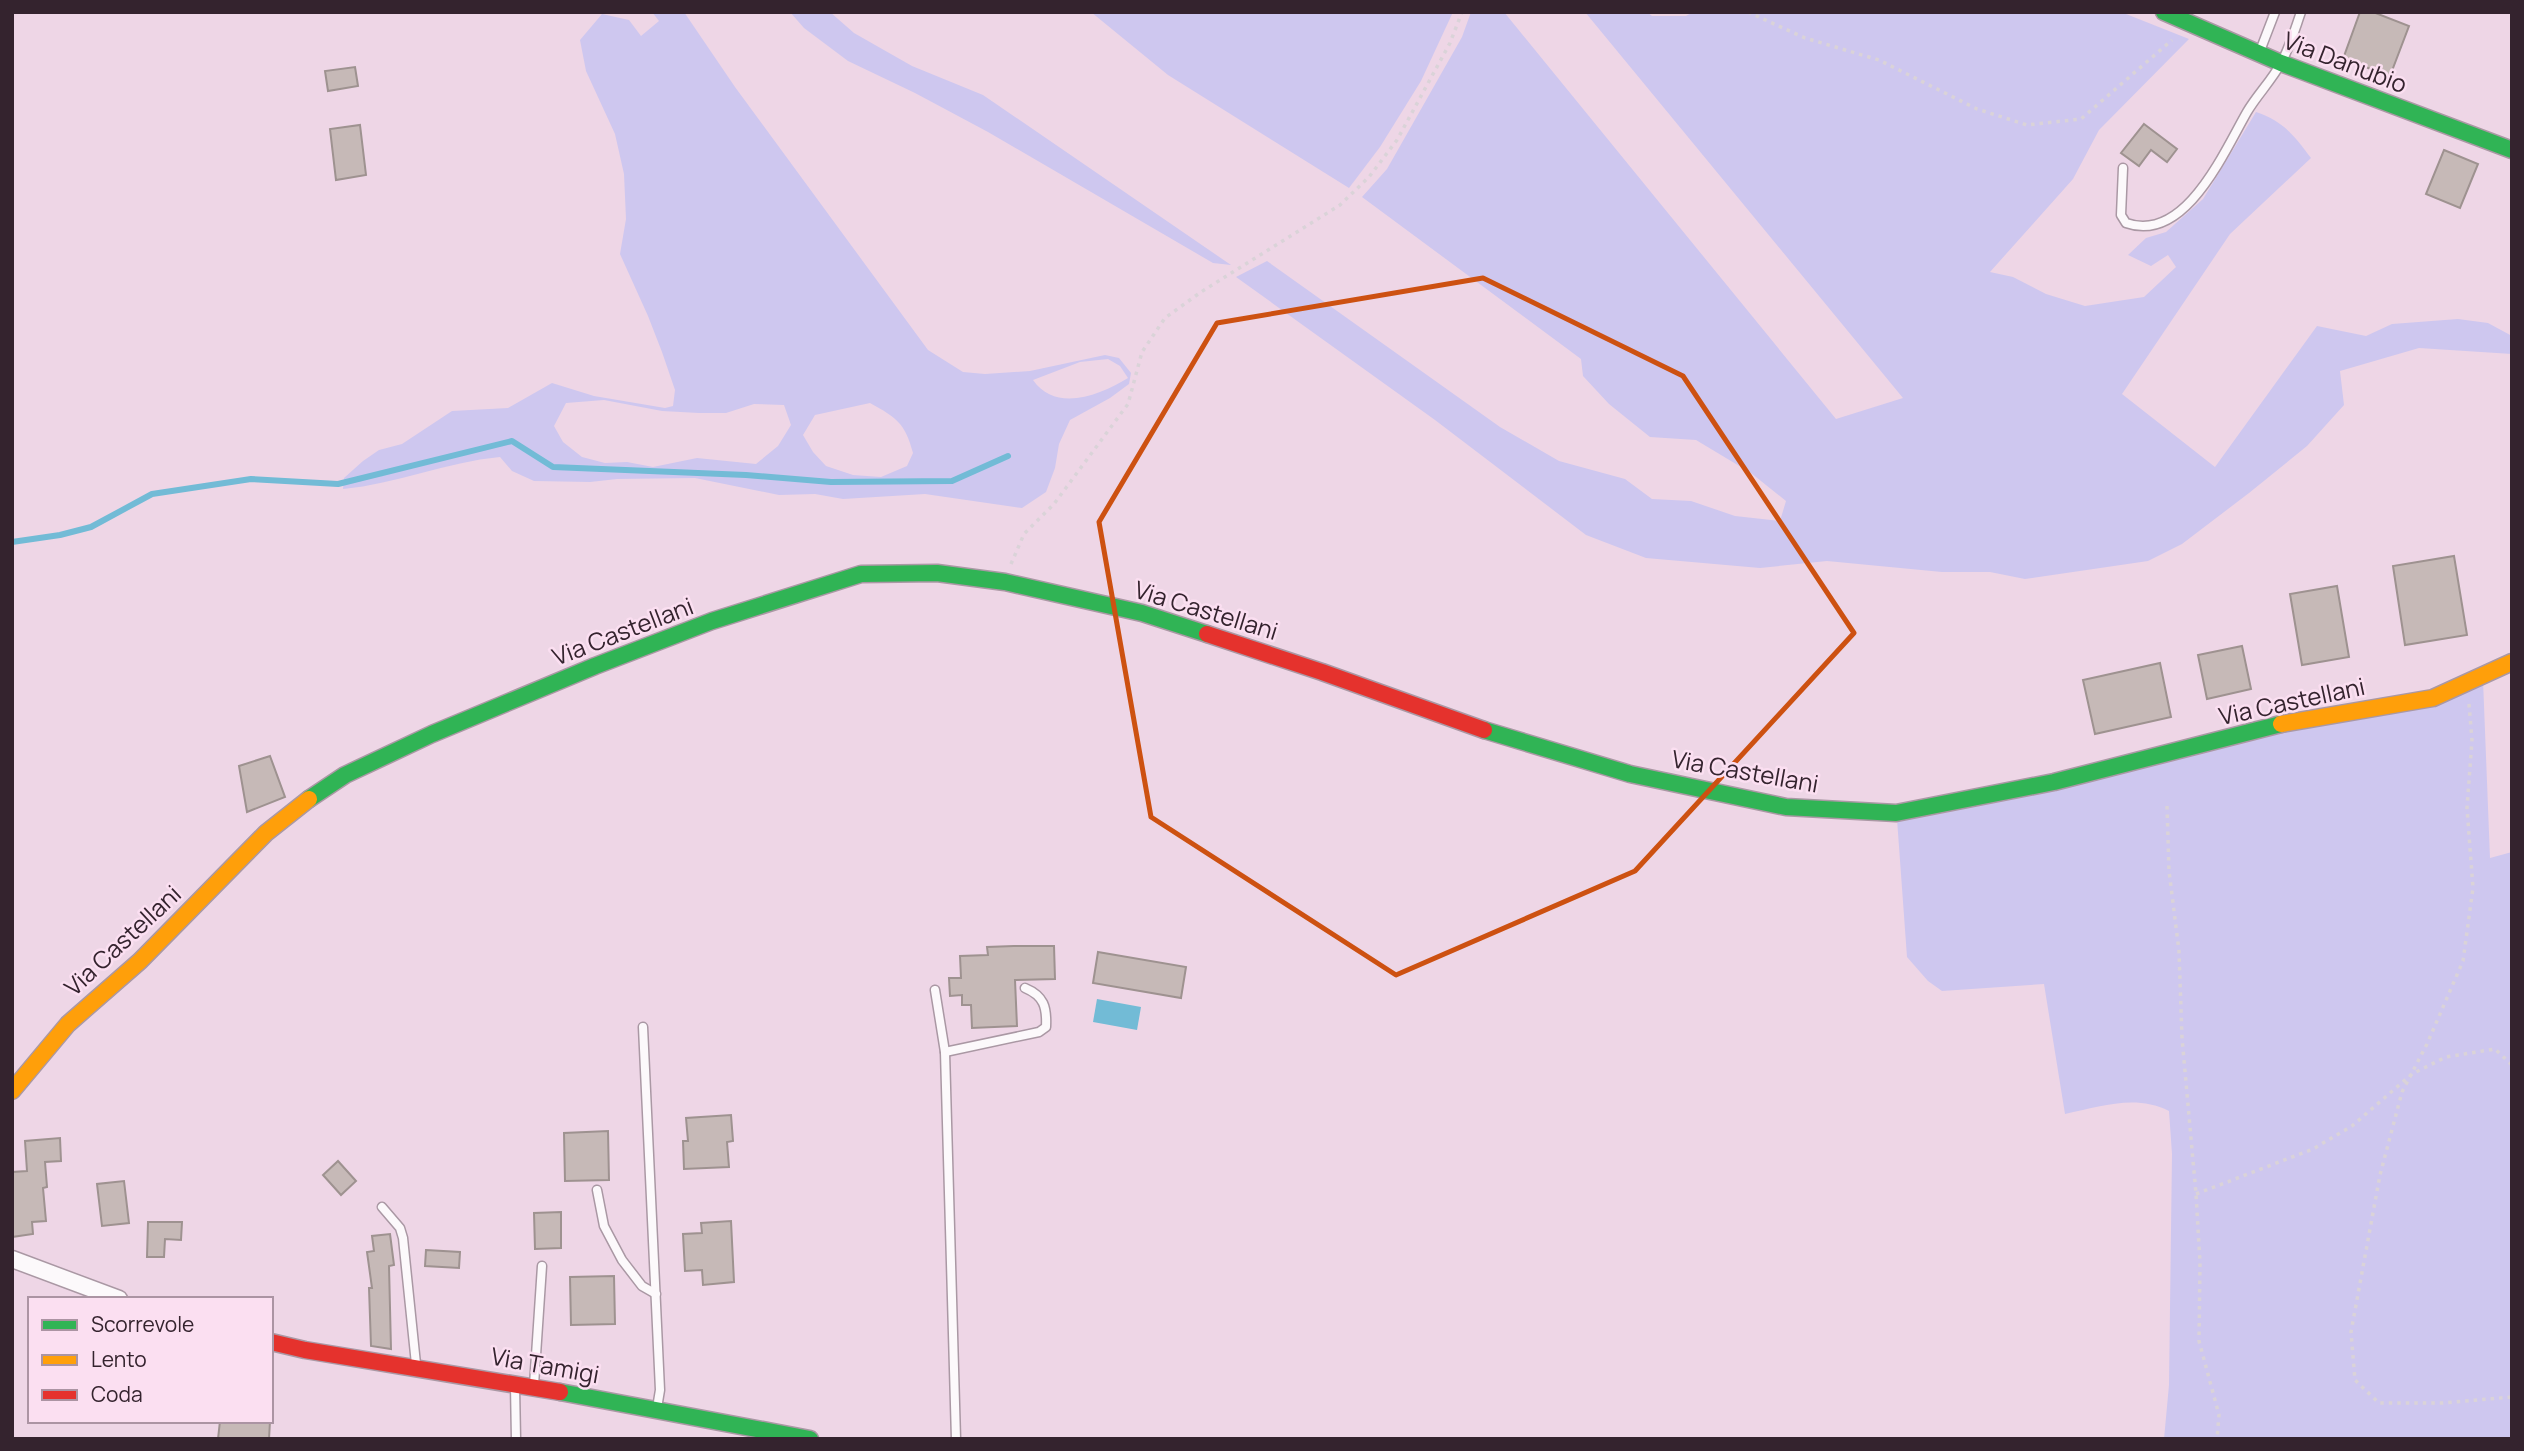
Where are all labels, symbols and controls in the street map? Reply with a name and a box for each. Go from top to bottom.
street label: Via Danubio [2279,23,2412,100]
street label: Via Castellani [1131,572,1282,647]
street label: Via Castellani [547,589,698,673]
street label: Via Castellani [2216,669,2368,732]
street label: Via Castellani [1669,741,1821,800]
street label: Via Castellani [56,877,187,1003]
legend [28,1297,273,1423]
text: Scorrevole [91,1310,194,1338]
street label: Via Tamigi [488,1339,602,1390]
text: Lento [91,1345,147,1373]
text: Coda [91,1380,143,1408]

